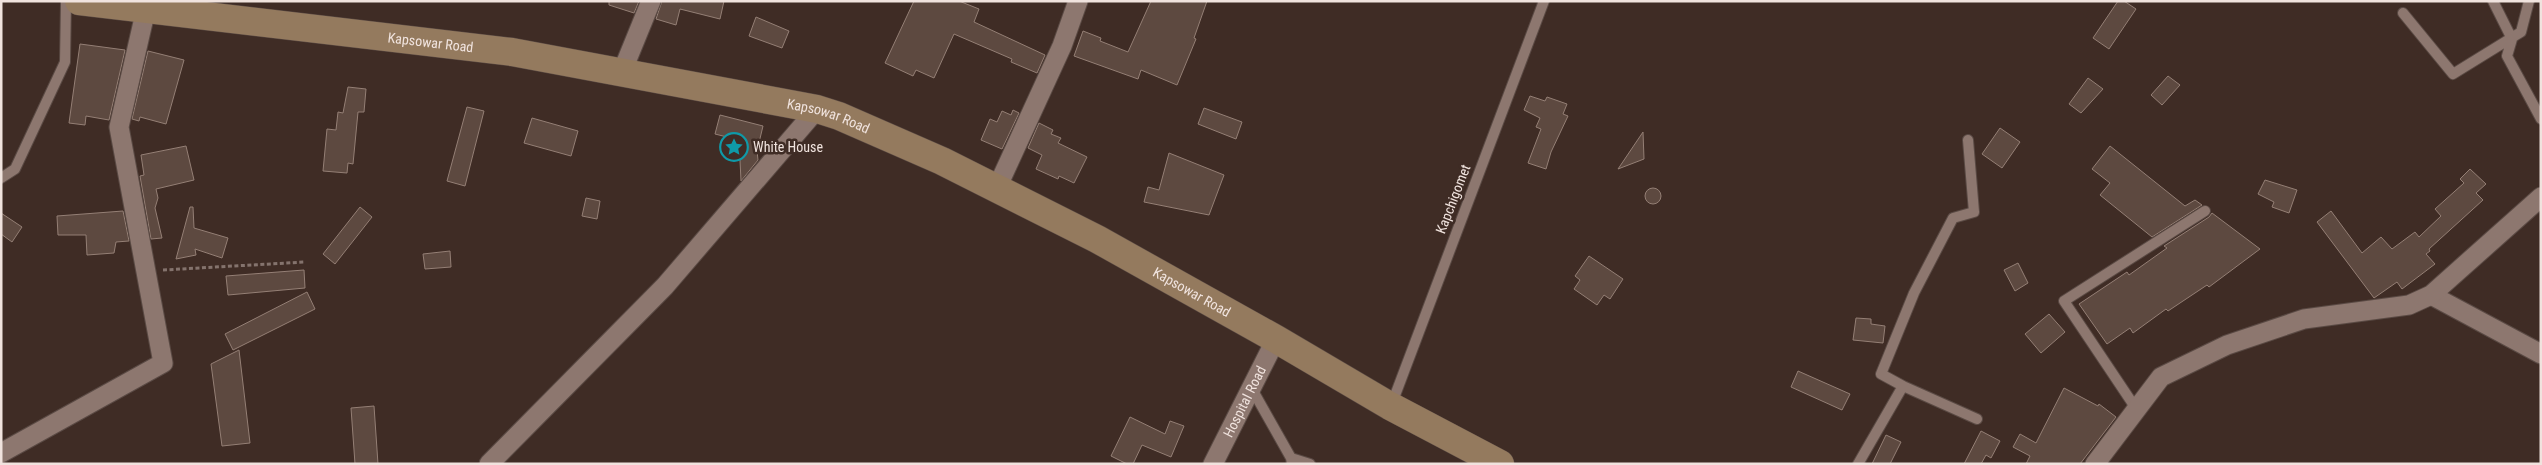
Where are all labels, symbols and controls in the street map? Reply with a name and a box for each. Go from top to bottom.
street label: Kapsowar Road [387,29,474,55]
street label: Kapsowar Road [786,96,872,136]
place icon: White House [719,132,749,162]
place label: White House [753,139,823,155]
street label: Kapchigomet [1432,162,1474,236]
street label: Kapsowar Road [1150,264,1233,320]
street label: Hospital Road [1220,363,1269,440]

